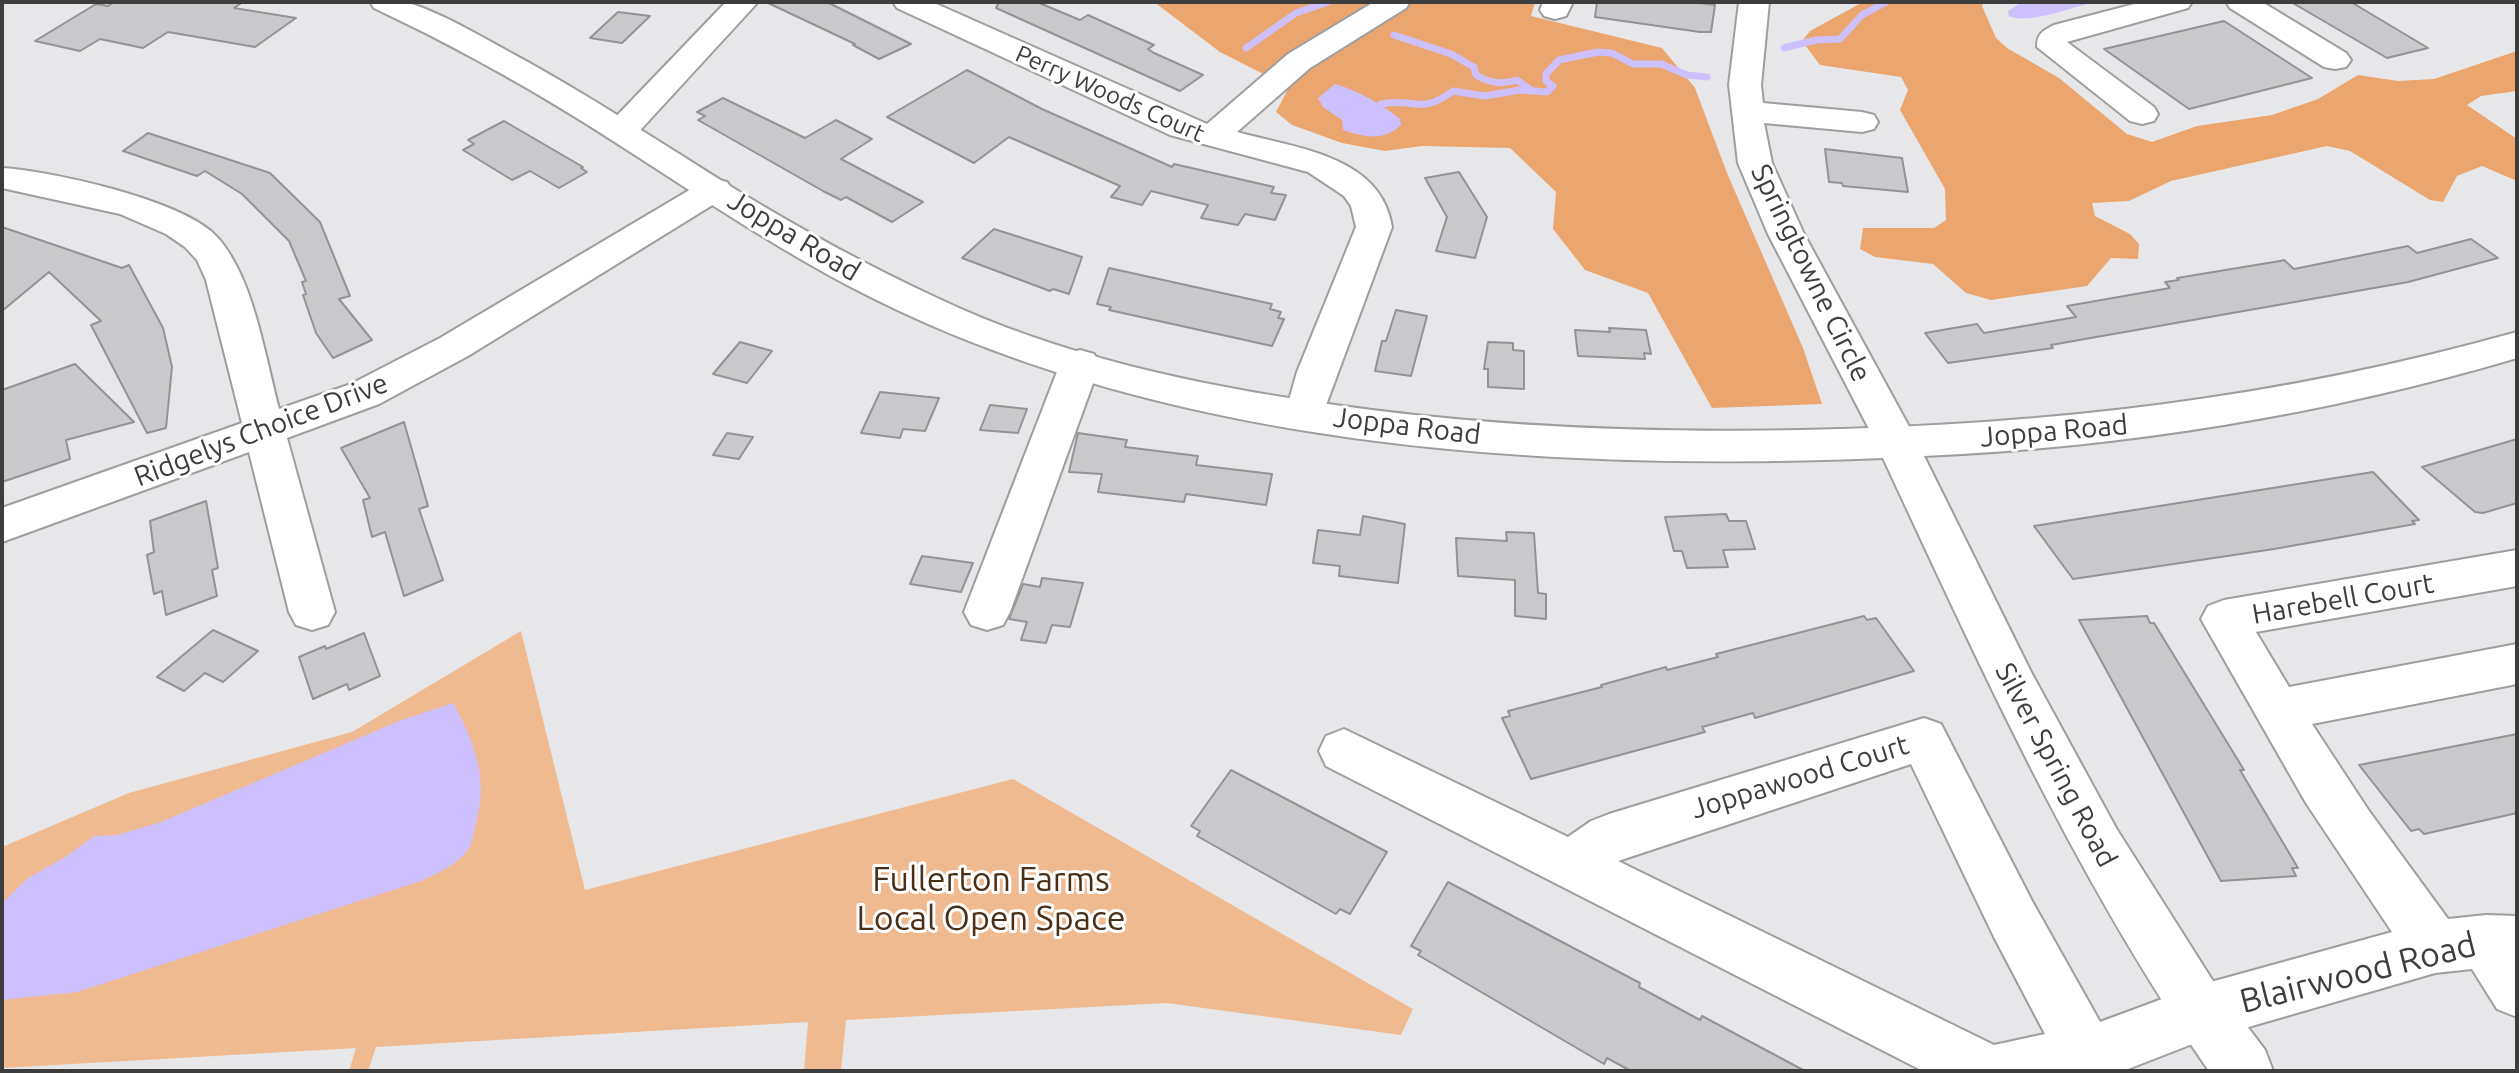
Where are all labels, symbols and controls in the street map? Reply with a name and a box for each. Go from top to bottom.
street label: Perry Woods Court [1011,39,1209,149]
street label: Springtowne Circle [1744,159,1878,387]
street label: Joppa Road [722,183,866,289]
street label: Ridgelys Choice Drive [129,366,393,494]
street label: Joppa Road [1331,400,1483,452]
street label: Joppa Road [1979,408,2129,454]
street label: Harebell Court [2249,566,2437,632]
street label: Silver Spring Road [1988,657,2124,873]
street label: Joppawood Court [1687,728,1913,826]
park label: Fullerton Farms Local Open Space [857,860,1125,940]
street label: Blairwood Road [2236,924,2480,1022]

